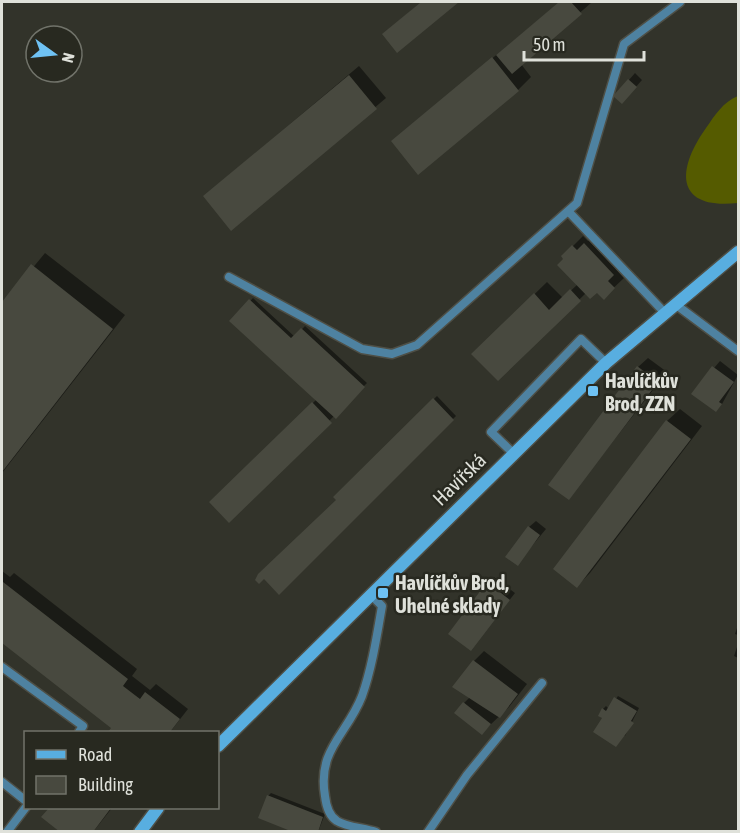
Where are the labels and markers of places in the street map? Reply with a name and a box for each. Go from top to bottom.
place label: Havlíčkův Brod, ZZN [605,369,679,415]
marker: Havlíčkův Brod, ZZN [586,384,600,398]
place label: Havlíčkův Brod, Uhelné sklady [395,571,509,617]
marker: Havlíčkův Brod, Uhelné sklady [376,586,390,600]

